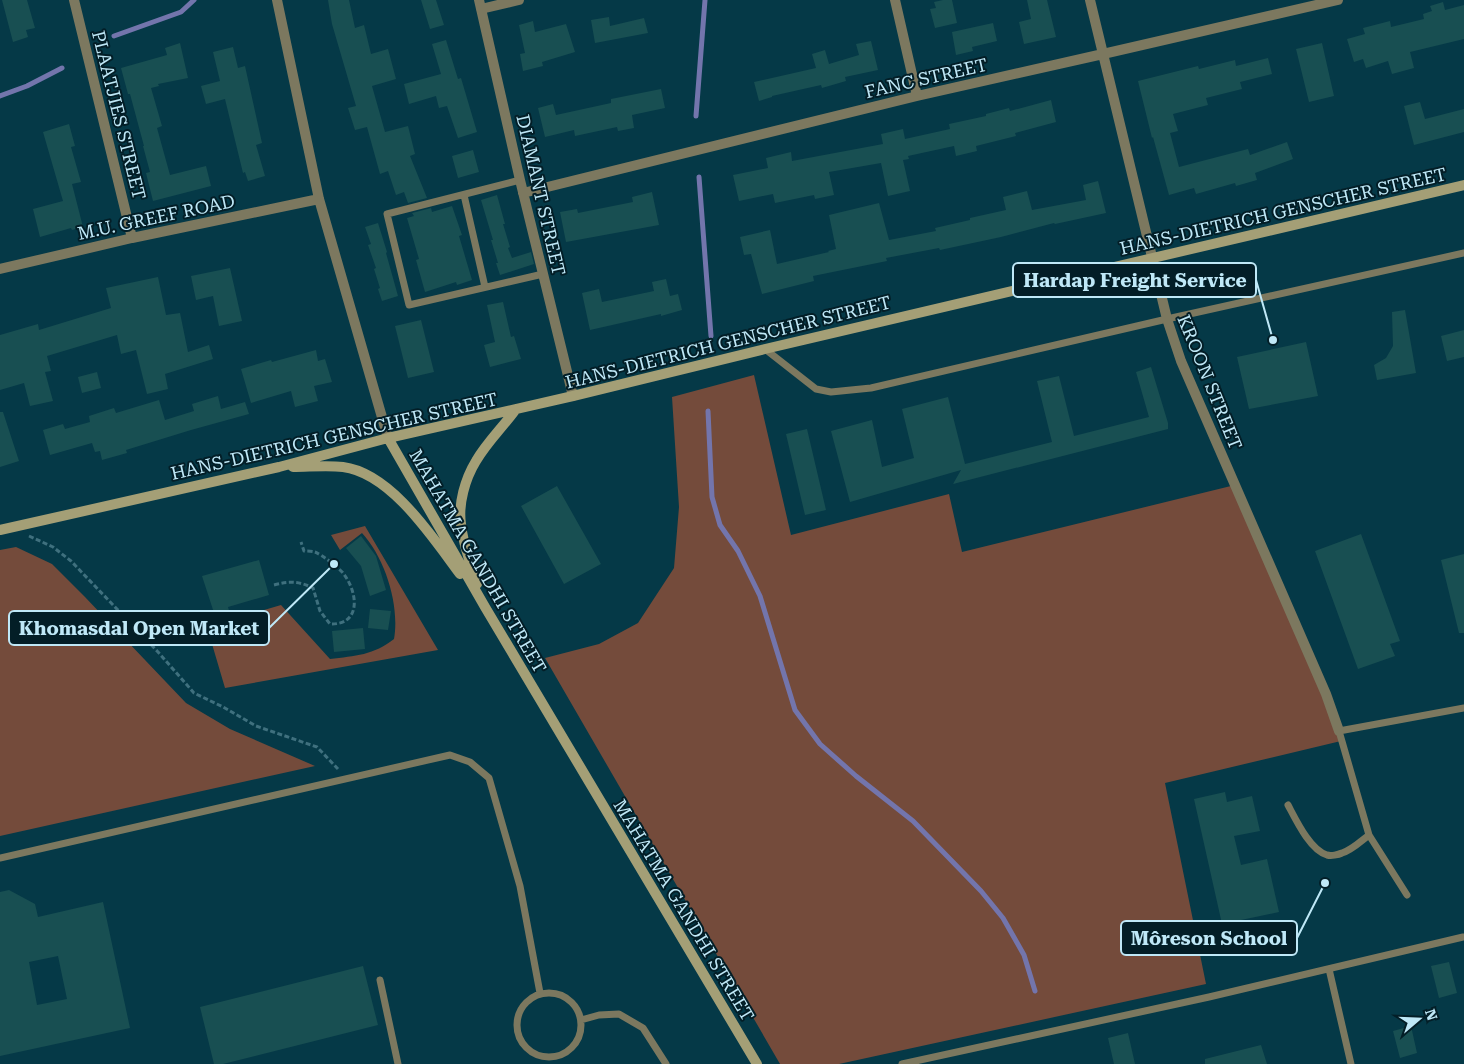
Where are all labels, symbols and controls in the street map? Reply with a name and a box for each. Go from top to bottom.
street label: PLAATJIES STREET [88,28,150,202]
street label: FANC STREET [863,54,989,102]
street label: DIAMANT STREET [512,113,570,277]
street label: HANS-DIETRICH GENSCHER STREET [1118,163,1448,259]
street label: M.U. GREEF ROAD [75,190,237,244]
callout: Hardap Freight Service [1013,263,1256,297]
text: Hardap Freight Service [1023,269,1247,292]
street label: HANS-DIETRICH GENSCHER STREET [563,291,893,393]
street label: KROON STREET [1173,312,1247,452]
street label: HANS-DIETRICH GENSCHER STREET [169,388,499,484]
street label: MAHATMA GANDHI STREET [405,445,551,677]
callout: Khomasdal Open Market [9,611,269,645]
text: Khomasdal Open Market [19,617,259,640]
street label: MAHATMA GANDHI STREET [609,795,759,1025]
callout: Môreson School [1121,921,1297,955]
text: Môreson School [1131,927,1287,950]
north arrow [1394,994,1444,1044]
text: N [1422,1007,1441,1023]

